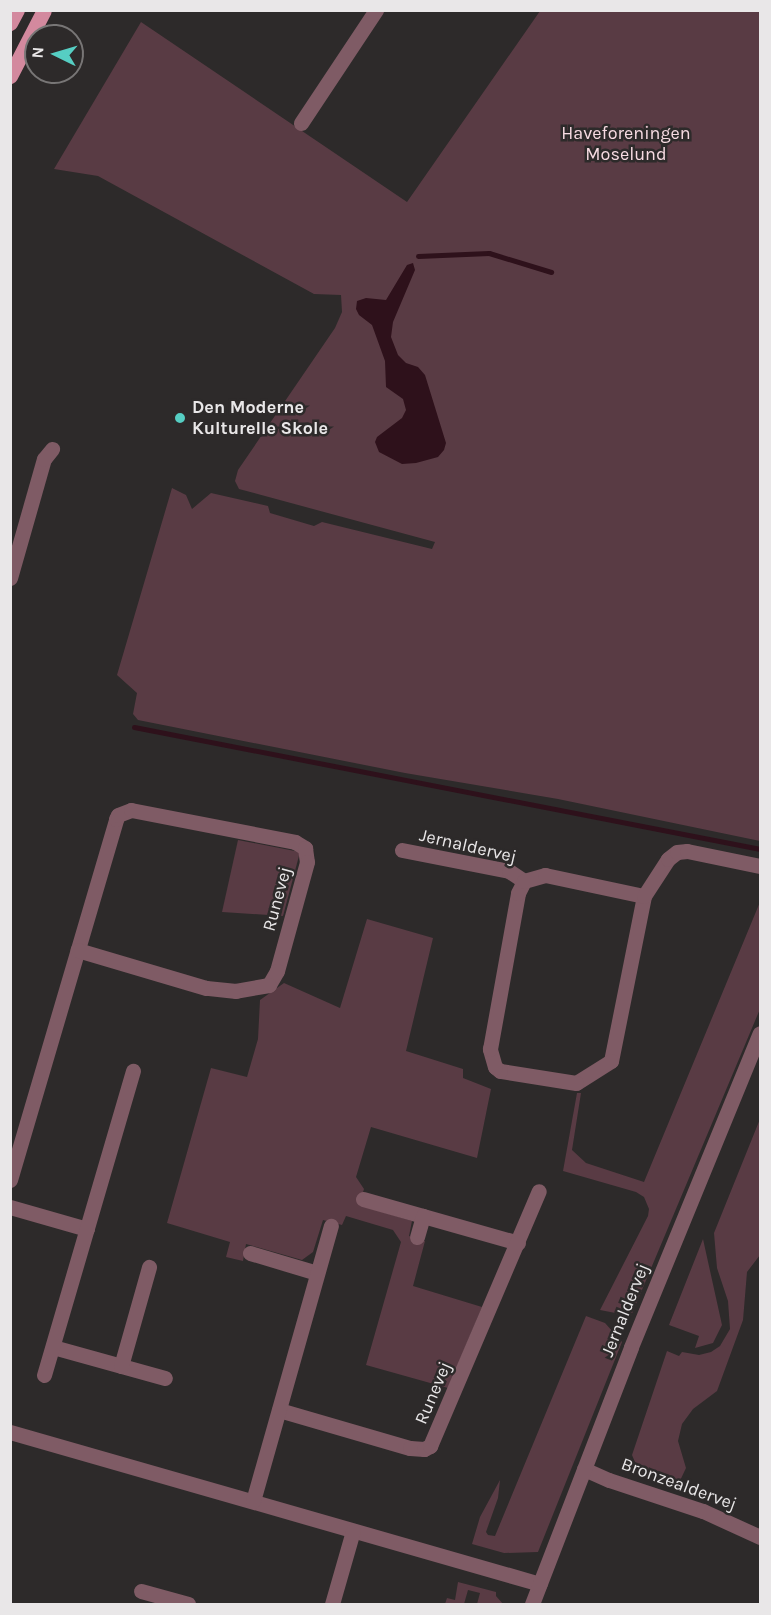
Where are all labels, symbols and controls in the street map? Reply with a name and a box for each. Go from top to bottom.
north arrow [24,24,84,84]
text: N [28,46,48,59]
park label: Haveforeningen Moselund [561,123,691,166]
place label: Den Moderne Kulturelle Skole [192,397,328,440]
marker: Den Moderne Kulturelle Skole [173,411,187,425]
street label: Jernaldervej [417,824,519,868]
street label: Runevej [258,864,296,934]
street label: Jernaldervej [596,1260,654,1360]
street label: Runevej [410,1358,456,1428]
street label: Bronzealdervej [618,1453,740,1515]

